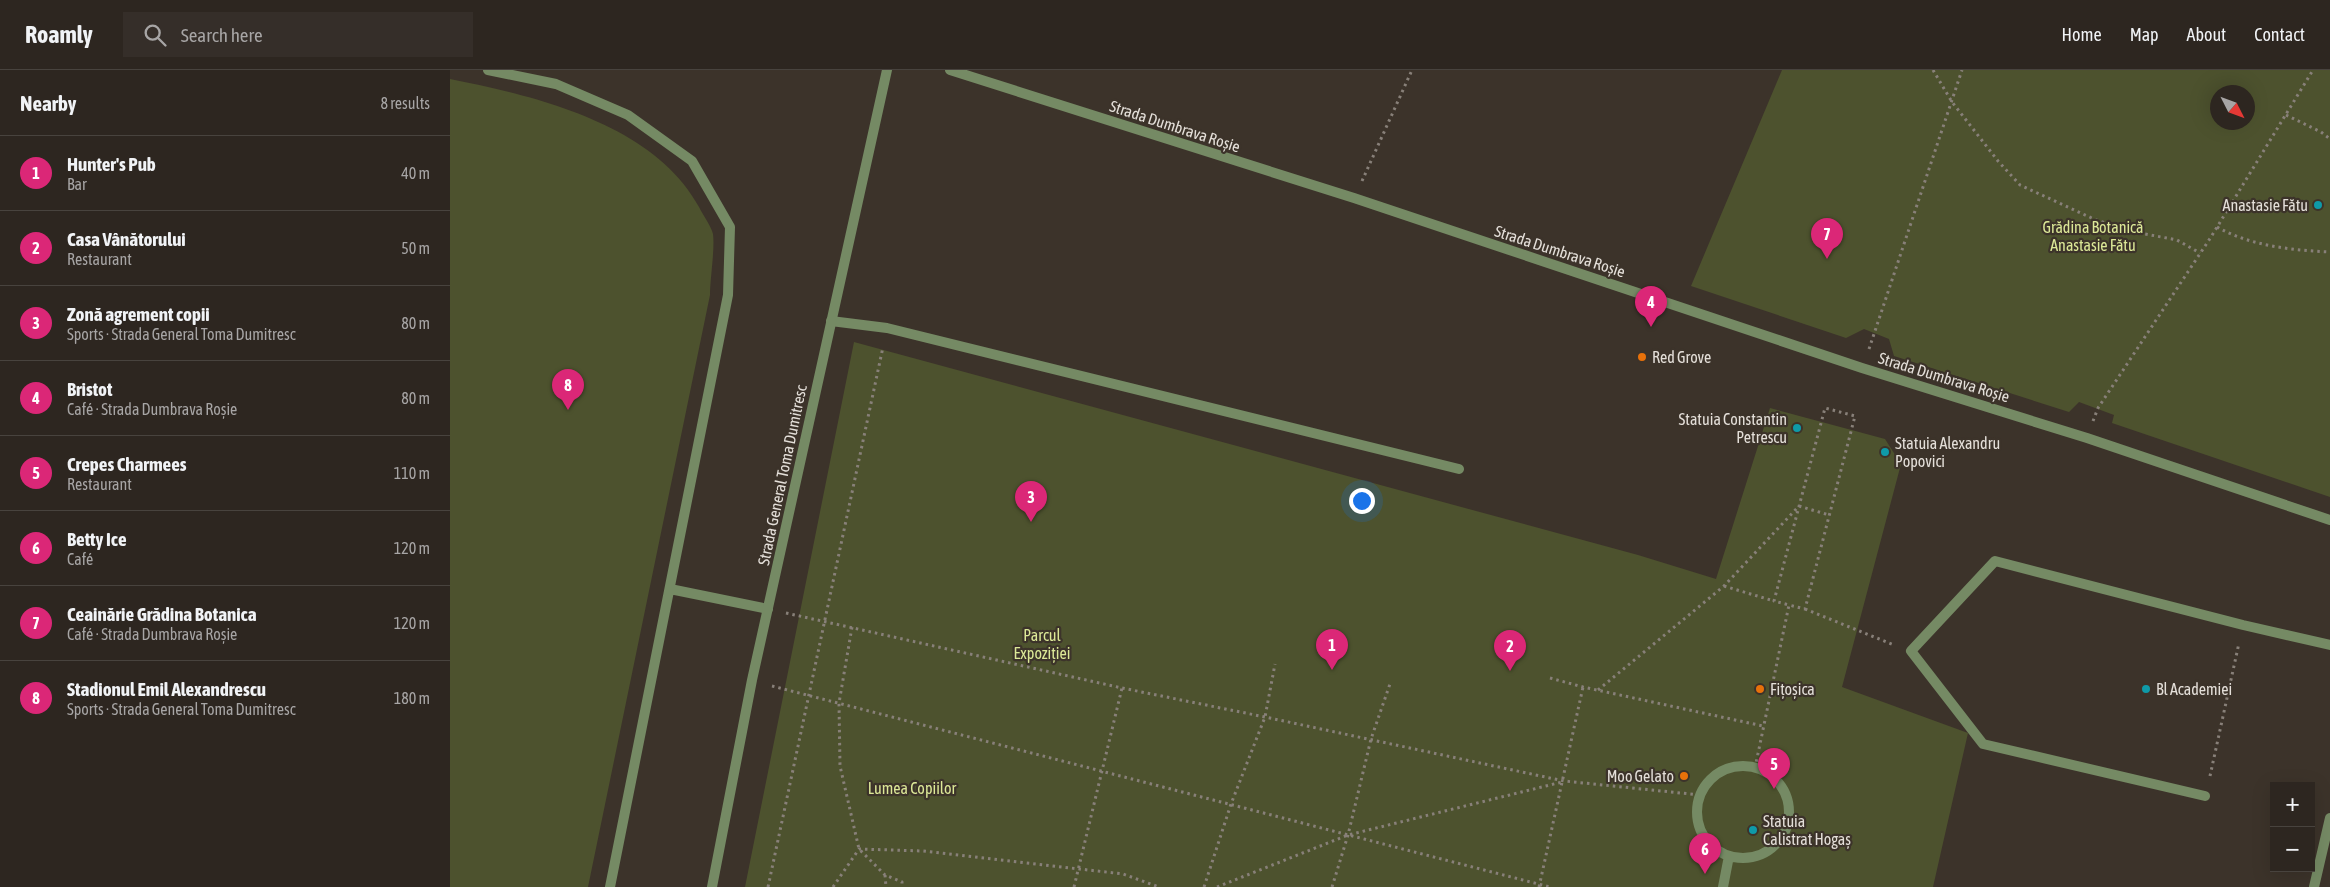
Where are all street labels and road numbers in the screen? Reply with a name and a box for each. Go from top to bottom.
street label: Strada Dumbrava Roșie [1107,96,1243,157]
street label: Strada Dumbrava Roșie [1492,221,1628,282]
street label: Strada Dumbrava Roșie [1876,348,2012,406]
street label: Strada General Toma Dumitresc [754,383,810,567]

